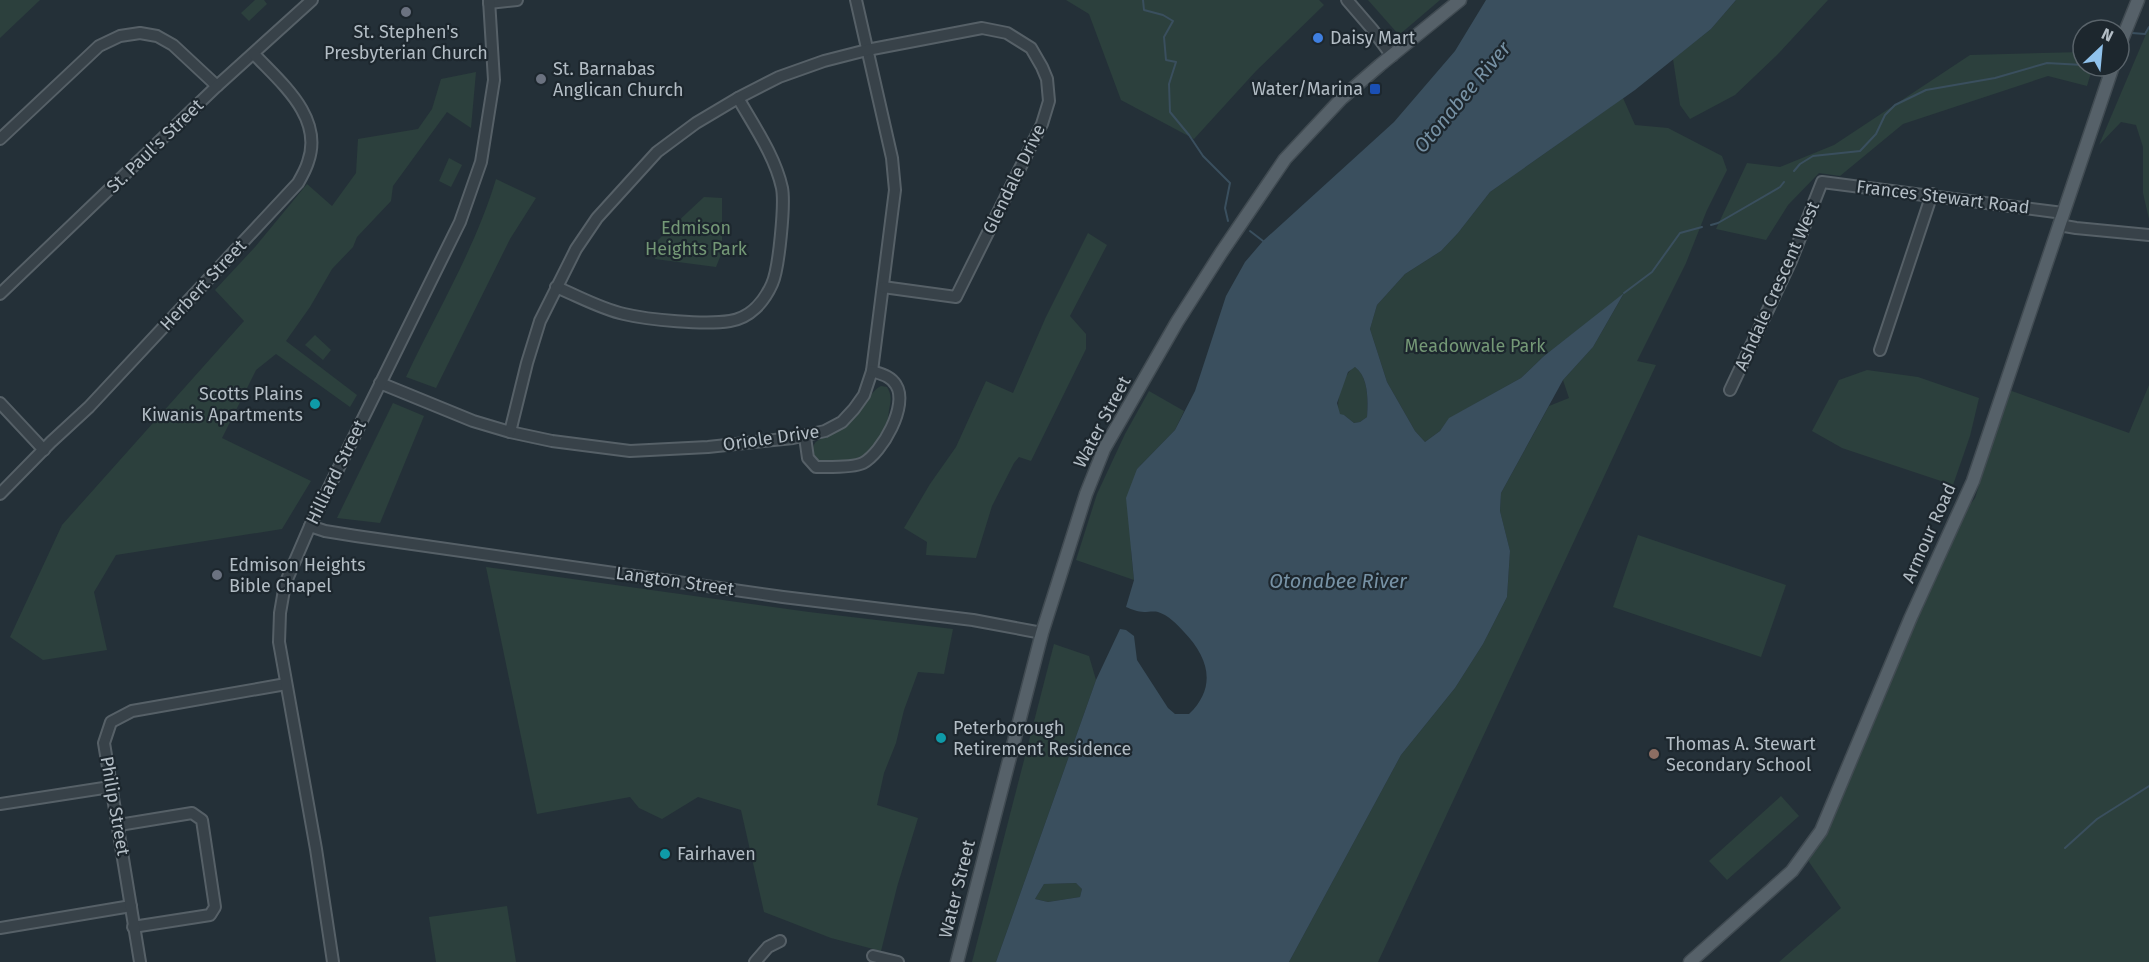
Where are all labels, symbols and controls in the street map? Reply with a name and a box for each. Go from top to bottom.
marker: St. Stephen's Presbyterian Church [399,5,413,19]
north arrow [2071,18,2131,78]
place label: St. Stephen's Presbyterian Church [324,21,488,64]
text: N [2098,24,2116,46]
place label: Daisy Mart [1330,27,1416,49]
marker: Daisy Mart [1311,31,1325,45]
water label: Otonabee River [1409,36,1516,157]
place label: St. Barnabas Anglican Church [553,58,684,101]
marker: St. Barnabas Anglican Church [534,72,548,86]
place label: Water/Marina [1251,78,1363,100]
marker: Water/Marina [1368,82,1382,96]
street label: St. Paul's Street [102,94,208,198]
street label: Glendale Drive [978,121,1050,237]
street label: Frances Stewart Road [1855,175,2031,219]
street label: Ashdale Crescent West [1730,197,1824,374]
park label: Edmison Heights Park [645,217,748,260]
street label: Herbert Street [155,235,251,335]
park label: Meadowvale Park [1405,335,1546,357]
street label: Water Street [1069,372,1136,472]
place label: Scotts Plains Kiwanis Apartments [141,383,303,426]
marker: Scotts Plains Kiwanis Apartments [308,397,322,411]
street label: Hilliard Street [301,416,371,528]
street label: Oriole Drive [721,420,821,456]
street label: Armour Road [1897,480,1961,586]
place label: Edmison Heights Bible Chapel [229,554,366,597]
street label: Langton Street [614,562,736,600]
marker: Edmison Heights Bible Chapel [210,568,224,582]
water label: Otonabee River [1269,569,1408,593]
place label: Peterborough Retirement Residence [953,717,1131,760]
marker: Peterborough Retirement Residence [934,731,948,745]
place label: Thomas A. Stewart Secondary School [1666,733,1816,776]
marker: Thomas A. Stewart Secondary School [1647,747,1661,761]
street label: Philip Street [95,755,135,858]
street label: Water Street [934,837,980,941]
place label: Fairhaven [677,843,756,865]
marker: Fairhaven [658,847,672,861]

